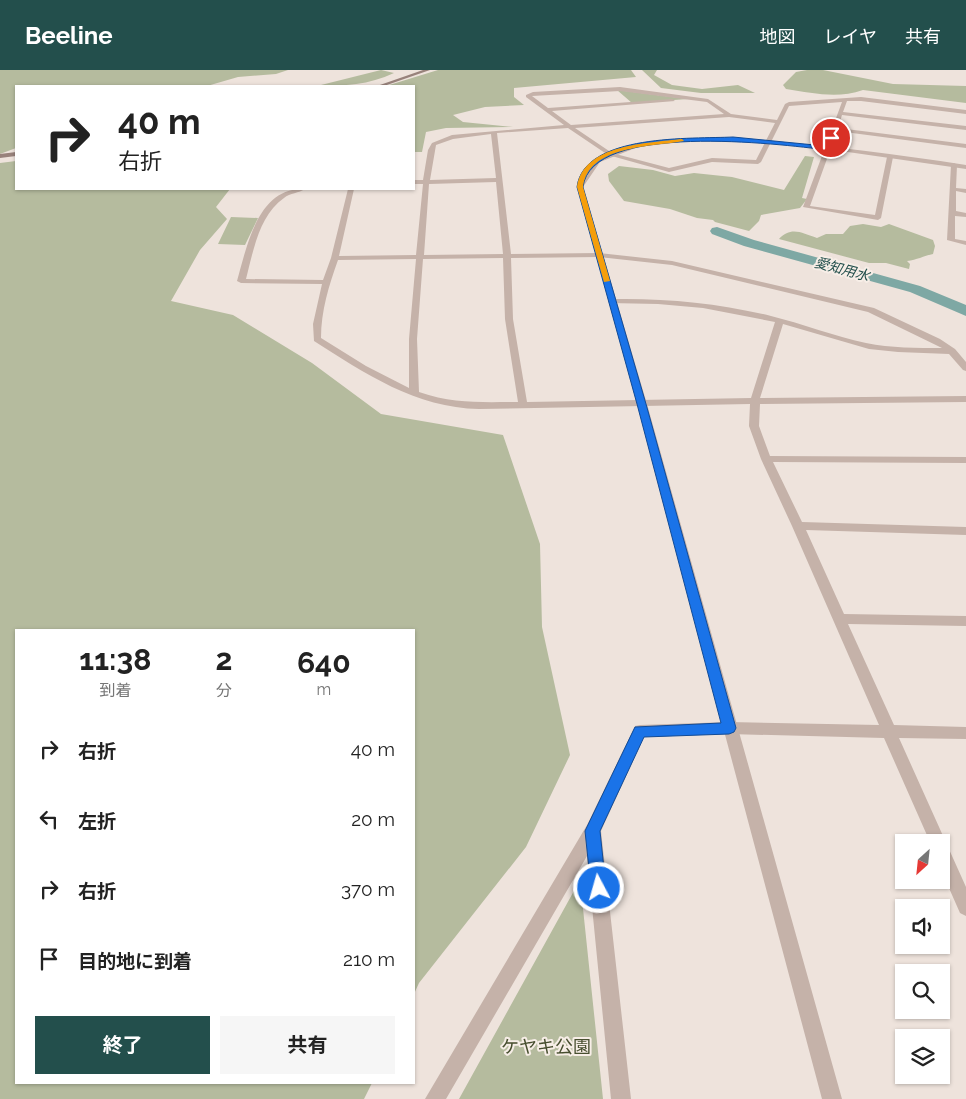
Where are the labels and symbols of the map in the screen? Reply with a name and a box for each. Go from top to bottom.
pin [810,117,852,159]
water label: 愛知用水 [813,254,873,284]
north arrow [895,834,950,889]
position arrow [572,861,624,913]
park label: ケヤキ公園 [501,1036,591,1057]

